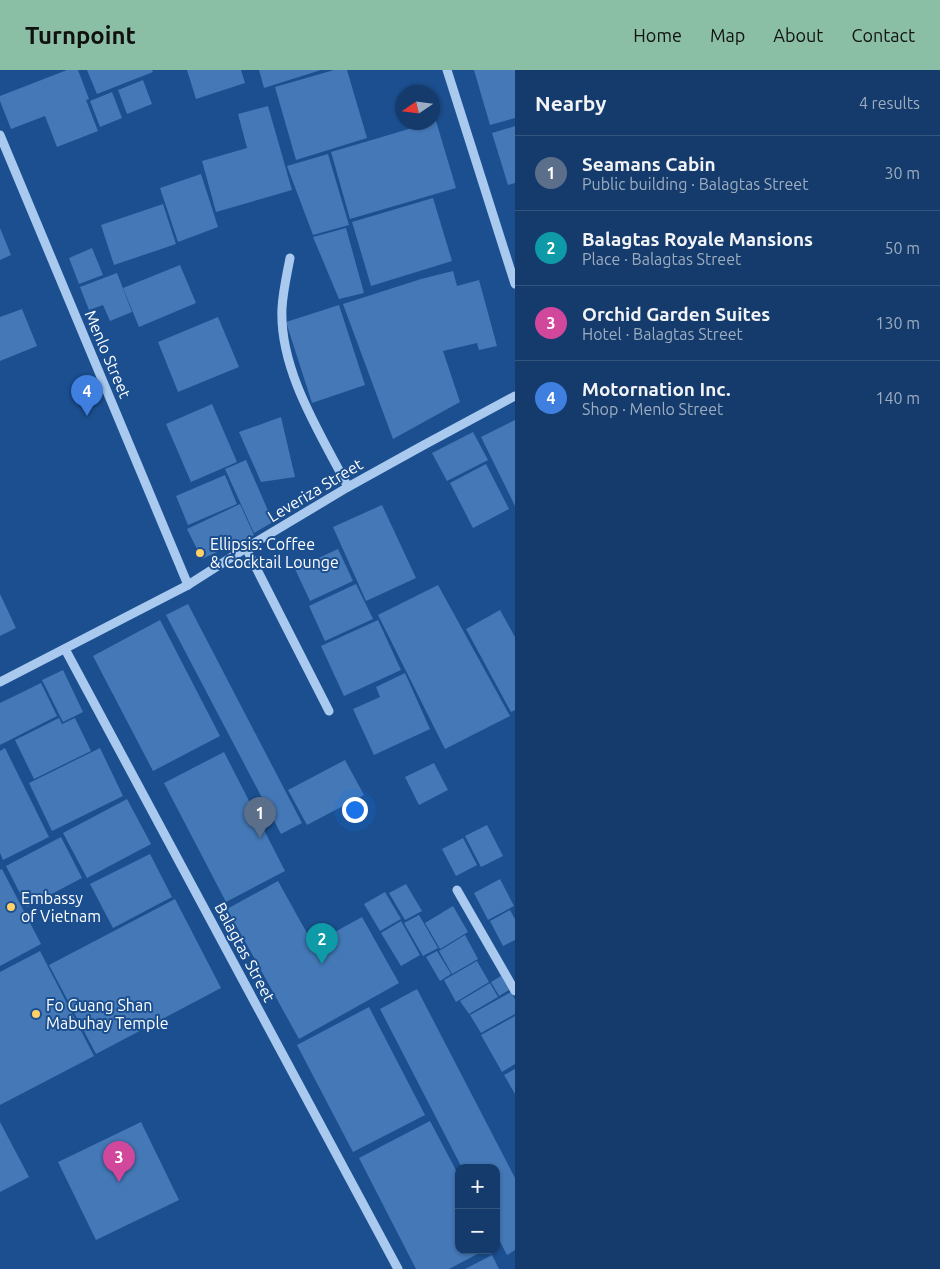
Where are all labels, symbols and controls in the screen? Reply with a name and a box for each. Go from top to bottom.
text: Turnpoint [25,22,136,49]
text: Home [633,25,682,45]
text: Map [710,25,745,45]
text: About [773,25,823,45]
text: Contact [851,25,915,45]
north arrow [395,85,440,130]
text: Nearby [535,91,606,115]
text: 4 results [859,94,920,112]
text: Seamans Cabin [582,153,716,175]
text: 1 [546,164,556,182]
text: 30 m [884,164,920,182]
text: Public building · Balagtas Street [582,175,808,193]
text: Balagtas Royale Mansions [582,228,813,250]
text: 2 [546,239,556,257]
text: 50 m [884,239,920,257]
text: Place · Balagtas Street [582,250,741,268]
text: Orchid Garden Suites [582,303,770,325]
street label: Menlo Street [81,307,135,401]
text: 3 [546,314,556,332]
text: 130 m [875,314,920,332]
text: Hotel · Balagtas Street [582,325,743,343]
pin: 4 [71,375,103,416]
text: Motornation Inc. [582,378,731,400]
text: 4 [546,389,556,407]
text: 140 m [875,389,920,407]
text: Shop · Menlo Street [582,400,723,418]
street label: Leveriza Street [264,454,366,525]
place label: Ellipsis: Coffee & Cocktail Lounge [210,535,339,571]
marker: Ellipsis: Coffee & Cocktail Lounge [194,547,206,559]
pin: 1 [244,797,276,838]
your location [342,797,368,823]
place label: Embassy of Vietnam [21,889,101,925]
street label: Balagtas Street [211,899,279,1005]
marker: Embassy of Vietnam [5,901,17,913]
pin: 2 [306,923,338,964]
place label: Fo Guang Shan Mabuhay Temple [46,996,169,1032]
marker: Fo Guang Shan Mabuhay Temple [30,1008,42,1020]
pin: 3 [103,1141,135,1182]
map controls [455,1164,500,1254]
button: + [455,1164,500,1209]
button: − [455,1209,500,1254]

